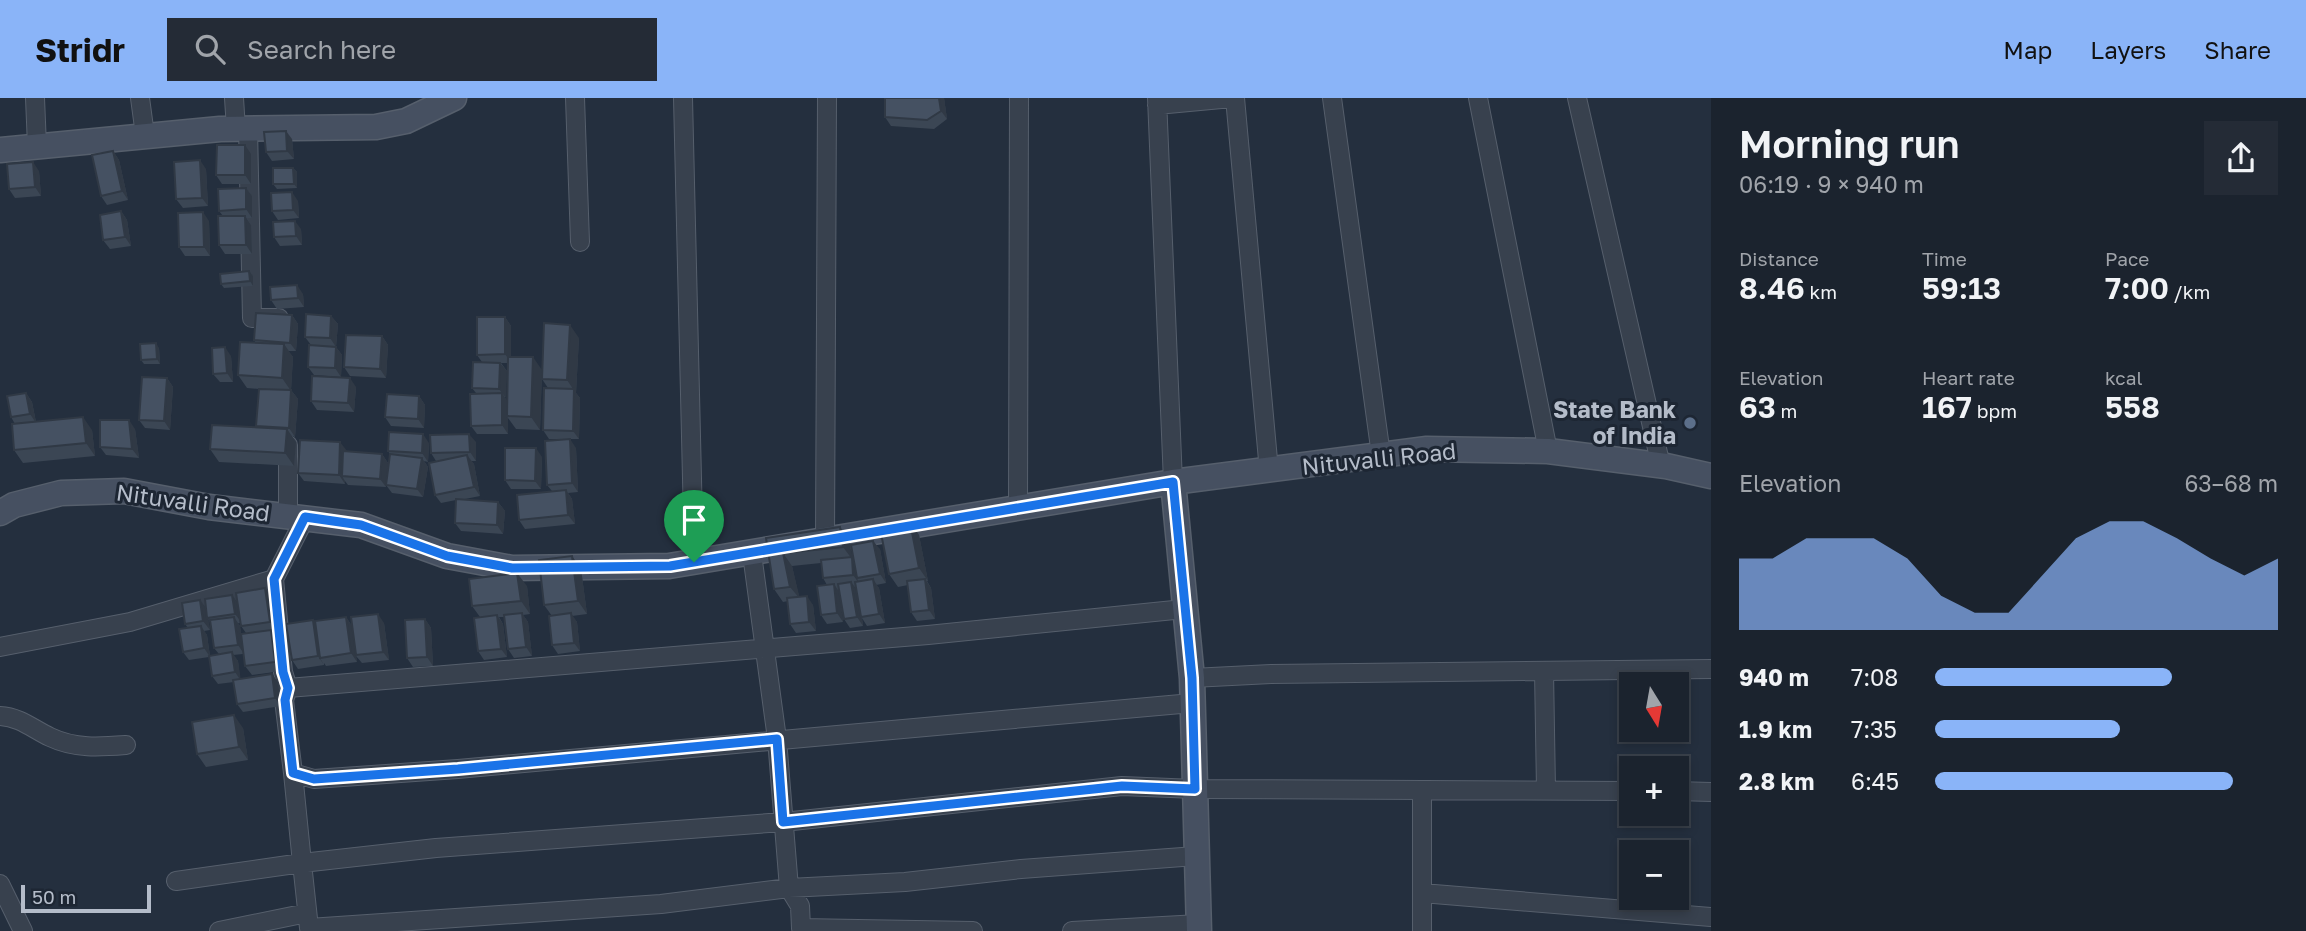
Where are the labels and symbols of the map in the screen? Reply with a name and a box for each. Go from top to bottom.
place label: State Bank of India [1553,395,1677,449]
marker: State Bank of India [1682,415,1698,431]
street label: Nituvalli Road [1300,436,1457,480]
street label: Nituvalli Road [114,477,272,527]
pin [664,490,724,562]
north arrow [1619,672,1689,742]
scale bar [21,882,150,914]

